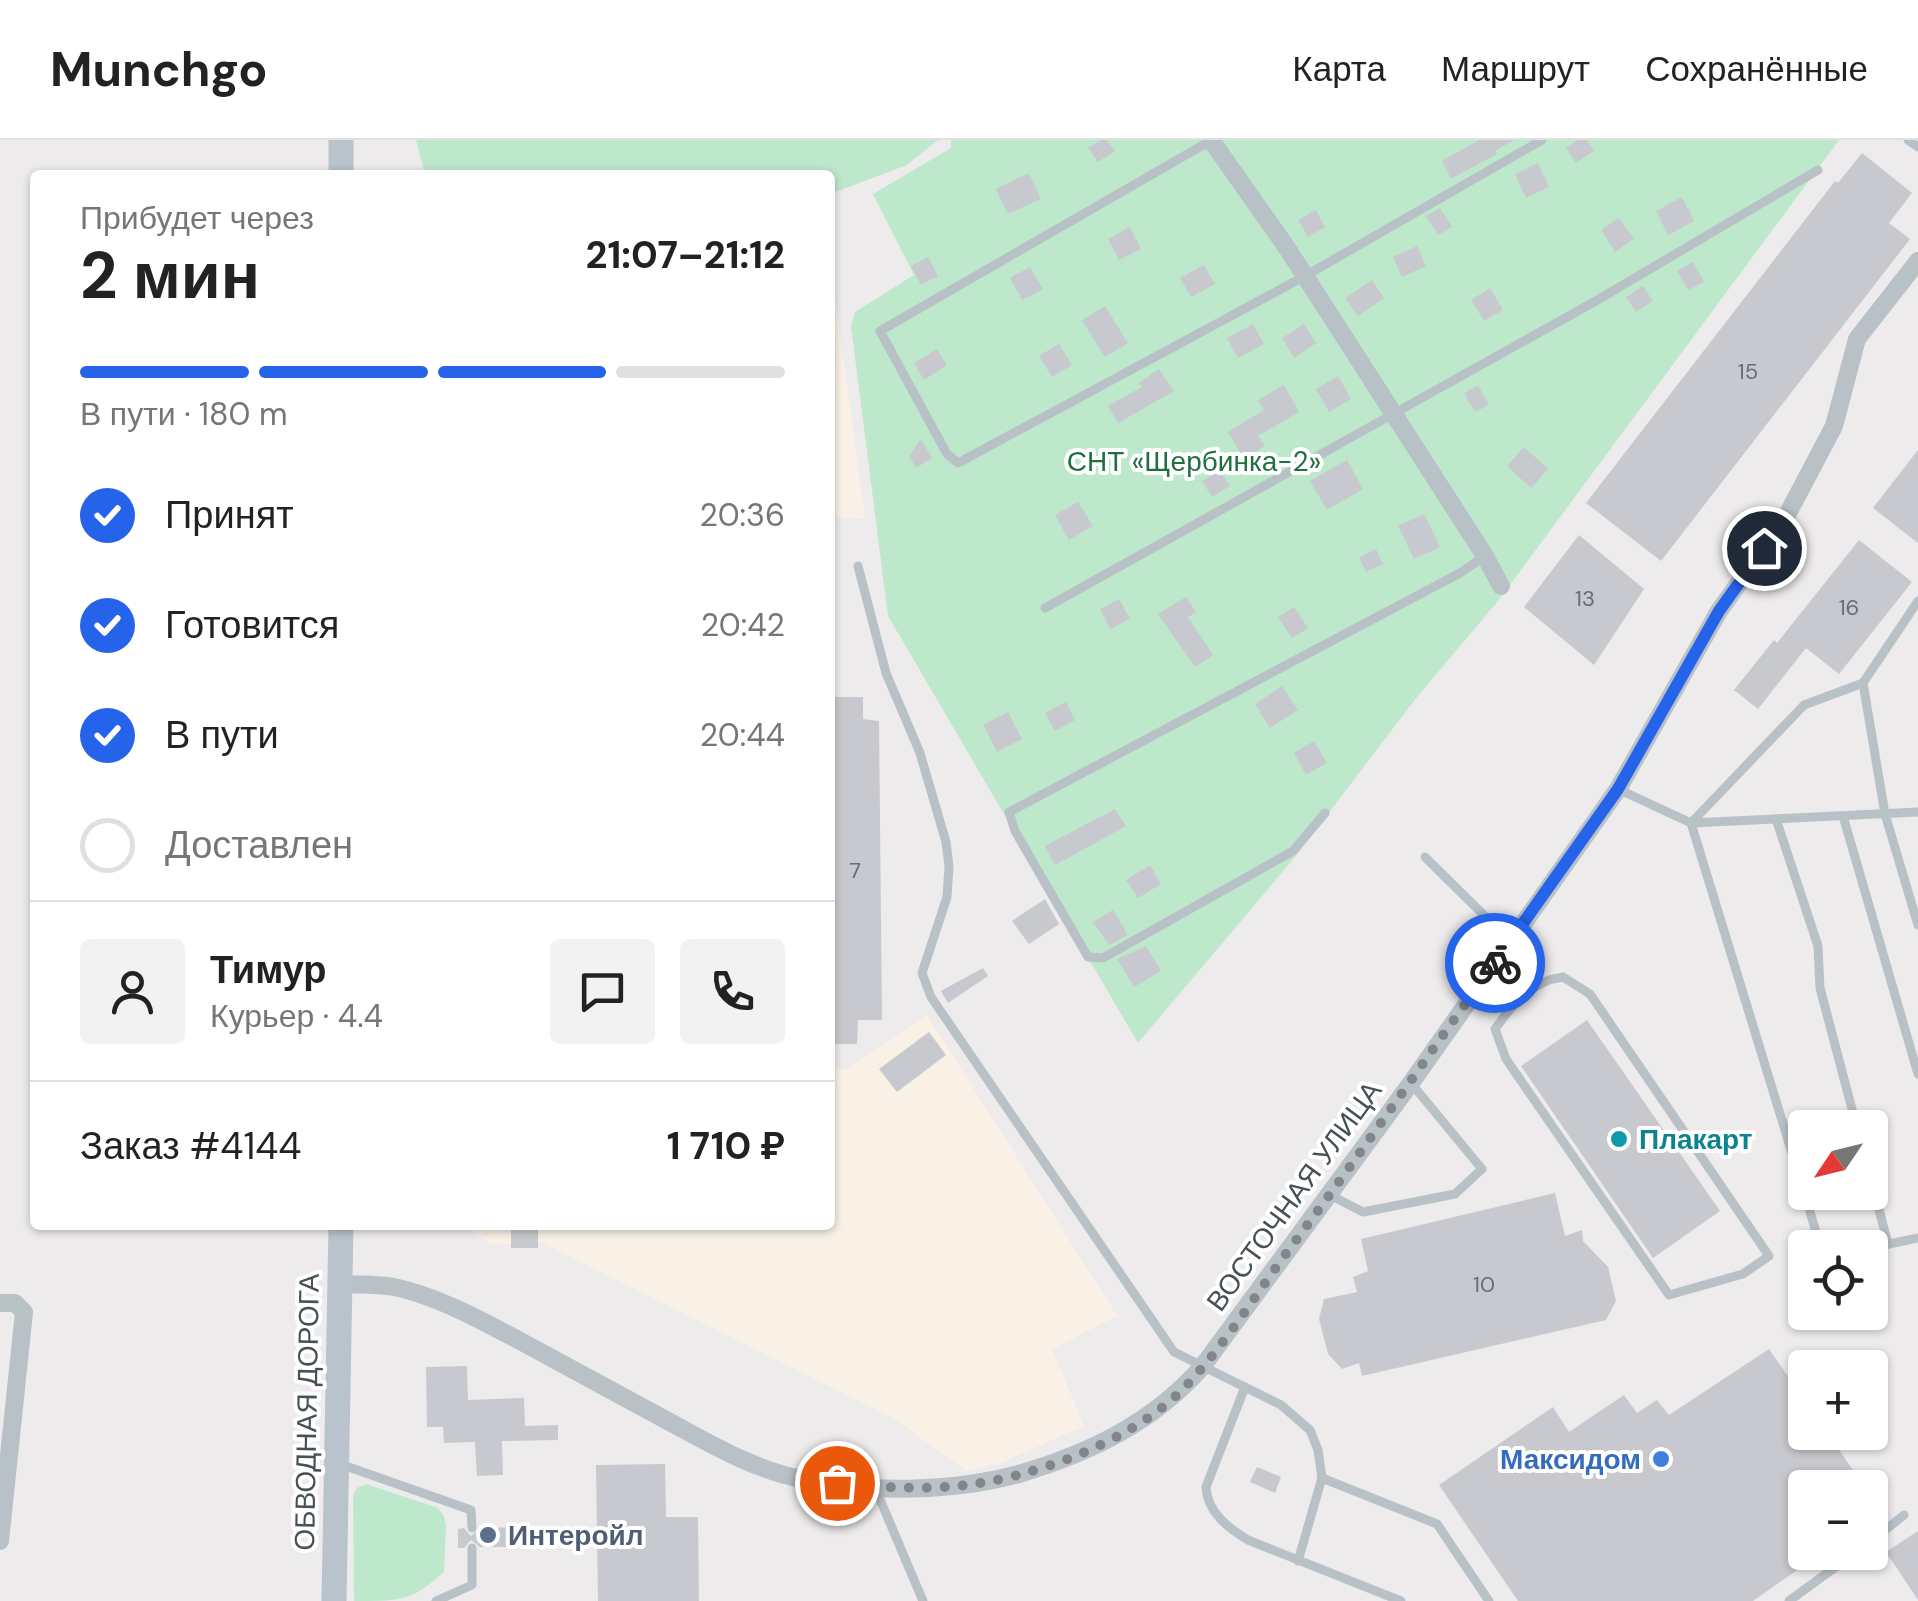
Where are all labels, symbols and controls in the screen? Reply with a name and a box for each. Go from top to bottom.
text: Munchgo [50,38,267,101]
text: Карта [1292,46,1386,92]
text: Маршрут [1441,46,1590,92]
text: Сохранённые [1645,46,1868,92]
text: Прибудет через [80,197,314,239]
text: 21:07–21:12 [586,230,785,280]
text: 2 мин [80,234,260,318]
house number: 15 [1738,357,1758,386]
text: В пути · 180 m [80,393,287,435]
park label: СНТ «Щербинка-2» [1067,443,1321,480]
icon: check [80,488,135,543]
text: Принят [165,490,294,540]
text: 20:36 [700,494,785,536]
pin [1722,506,1807,591]
icon: home [1737,521,1792,576]
house number: 13 [1575,584,1595,613]
house number: 16 [1839,593,1859,622]
icon: check [80,598,135,653]
text: Готовится [165,600,339,650]
text: 20:42 [701,604,785,646]
icon: check [80,708,135,763]
text: В пути [165,710,279,760]
text: 20:44 [700,714,785,756]
text: Доставлен [165,820,353,870]
house number: 7 [849,856,861,885]
courier [1445,913,1545,1013]
icon: bike [1468,936,1523,991]
button: person [80,939,185,1044]
button: chat [550,939,655,1044]
button: phone [680,939,785,1044]
text: Тимур [210,945,327,995]
text: Курьер · 4.4 [210,995,383,1037]
street label: ВОСТОЧНАЯ УЛИЦА [1198,1073,1390,1318]
north arrow [1788,1110,1888,1210]
map controls [1788,1110,1888,1570]
text: Заказ #4144 [80,1121,301,1171]
text: 1 710 ₽ [667,1121,785,1171]
place label: Плакарт [1639,1121,1753,1158]
marker: Плакарт [1608,1128,1630,1150]
button: locate [1788,1230,1888,1330]
house number: 10 [1473,1270,1495,1299]
street label: ОБВОДНАЯ ДОРОГА [286,1273,328,1551]
button: + [1788,1350,1888,1450]
pin [795,1441,880,1526]
place label: Максидом [1500,1441,1641,1478]
marker: Максидом [1650,1448,1672,1470]
icon: bag [810,1456,865,1511]
button: − [1788,1470,1888,1570]
place label: Интеройл [508,1517,644,1554]
marker: Интеройл [477,1524,499,1546]

